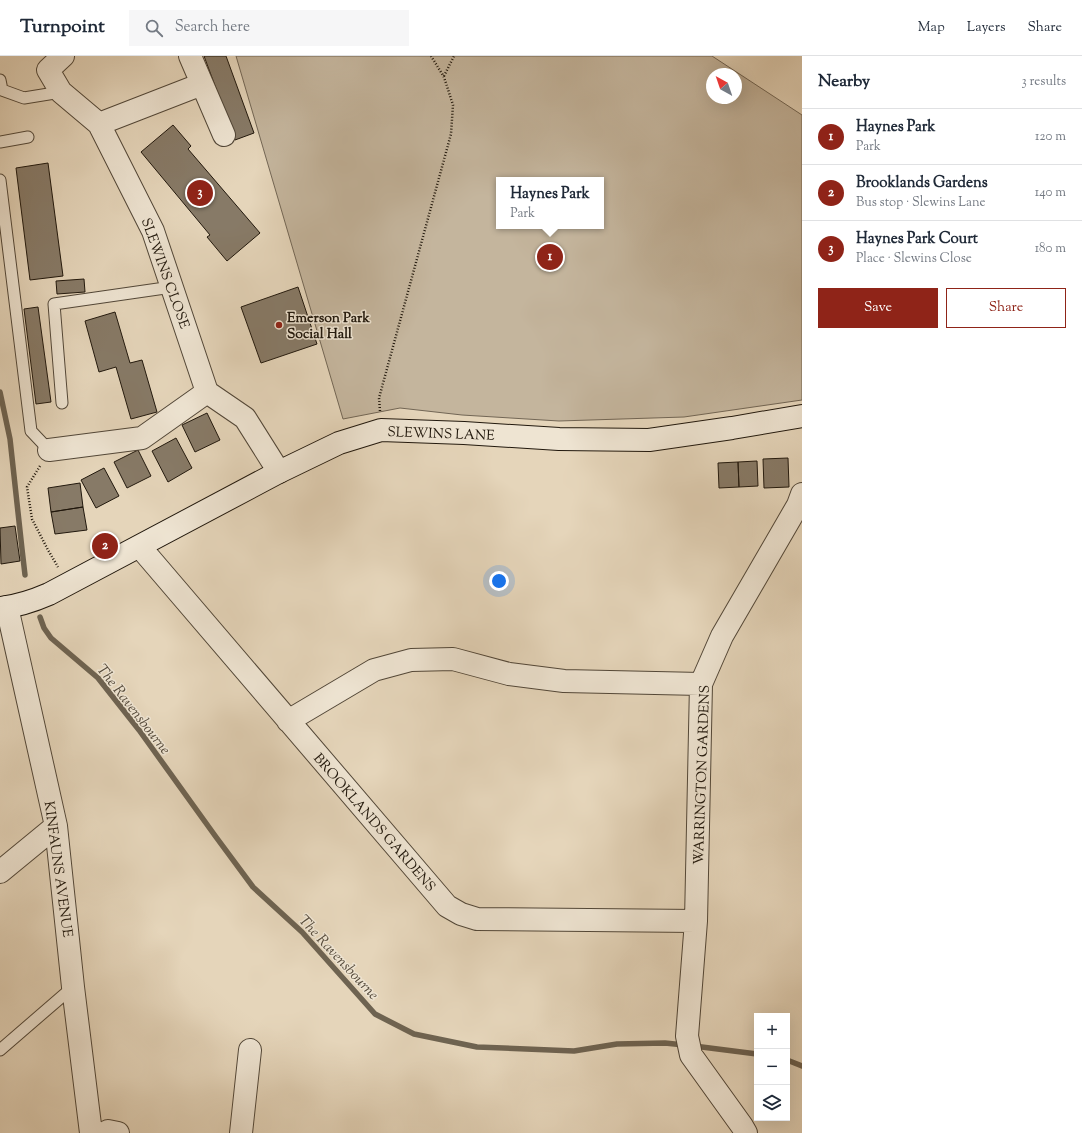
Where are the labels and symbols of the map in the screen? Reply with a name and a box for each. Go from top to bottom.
north arrow [706,68,742,104]
pin: 3 [187,178,213,208]
street label: SLEWINS CLOSE [135,216,194,332]
pin: 1 [537,242,563,272]
place label: Emerson Park Social Hall [287,309,370,345]
marker: Emerson Park Social Hall [274,320,284,330]
street label: SLEWINS LANE [387,423,495,447]
pin: 2 [92,531,118,561]
your location [489,571,509,591]
water label: The Ravensbourne [91,660,175,760]
street label: WARRINGTON GARDENS [690,685,716,865]
street label: BROOKLANDS GARDENS [308,750,439,897]
street label: KINFAUNS AVENUE [38,800,77,939]
water label: The Ravensbourne [293,911,383,1005]

